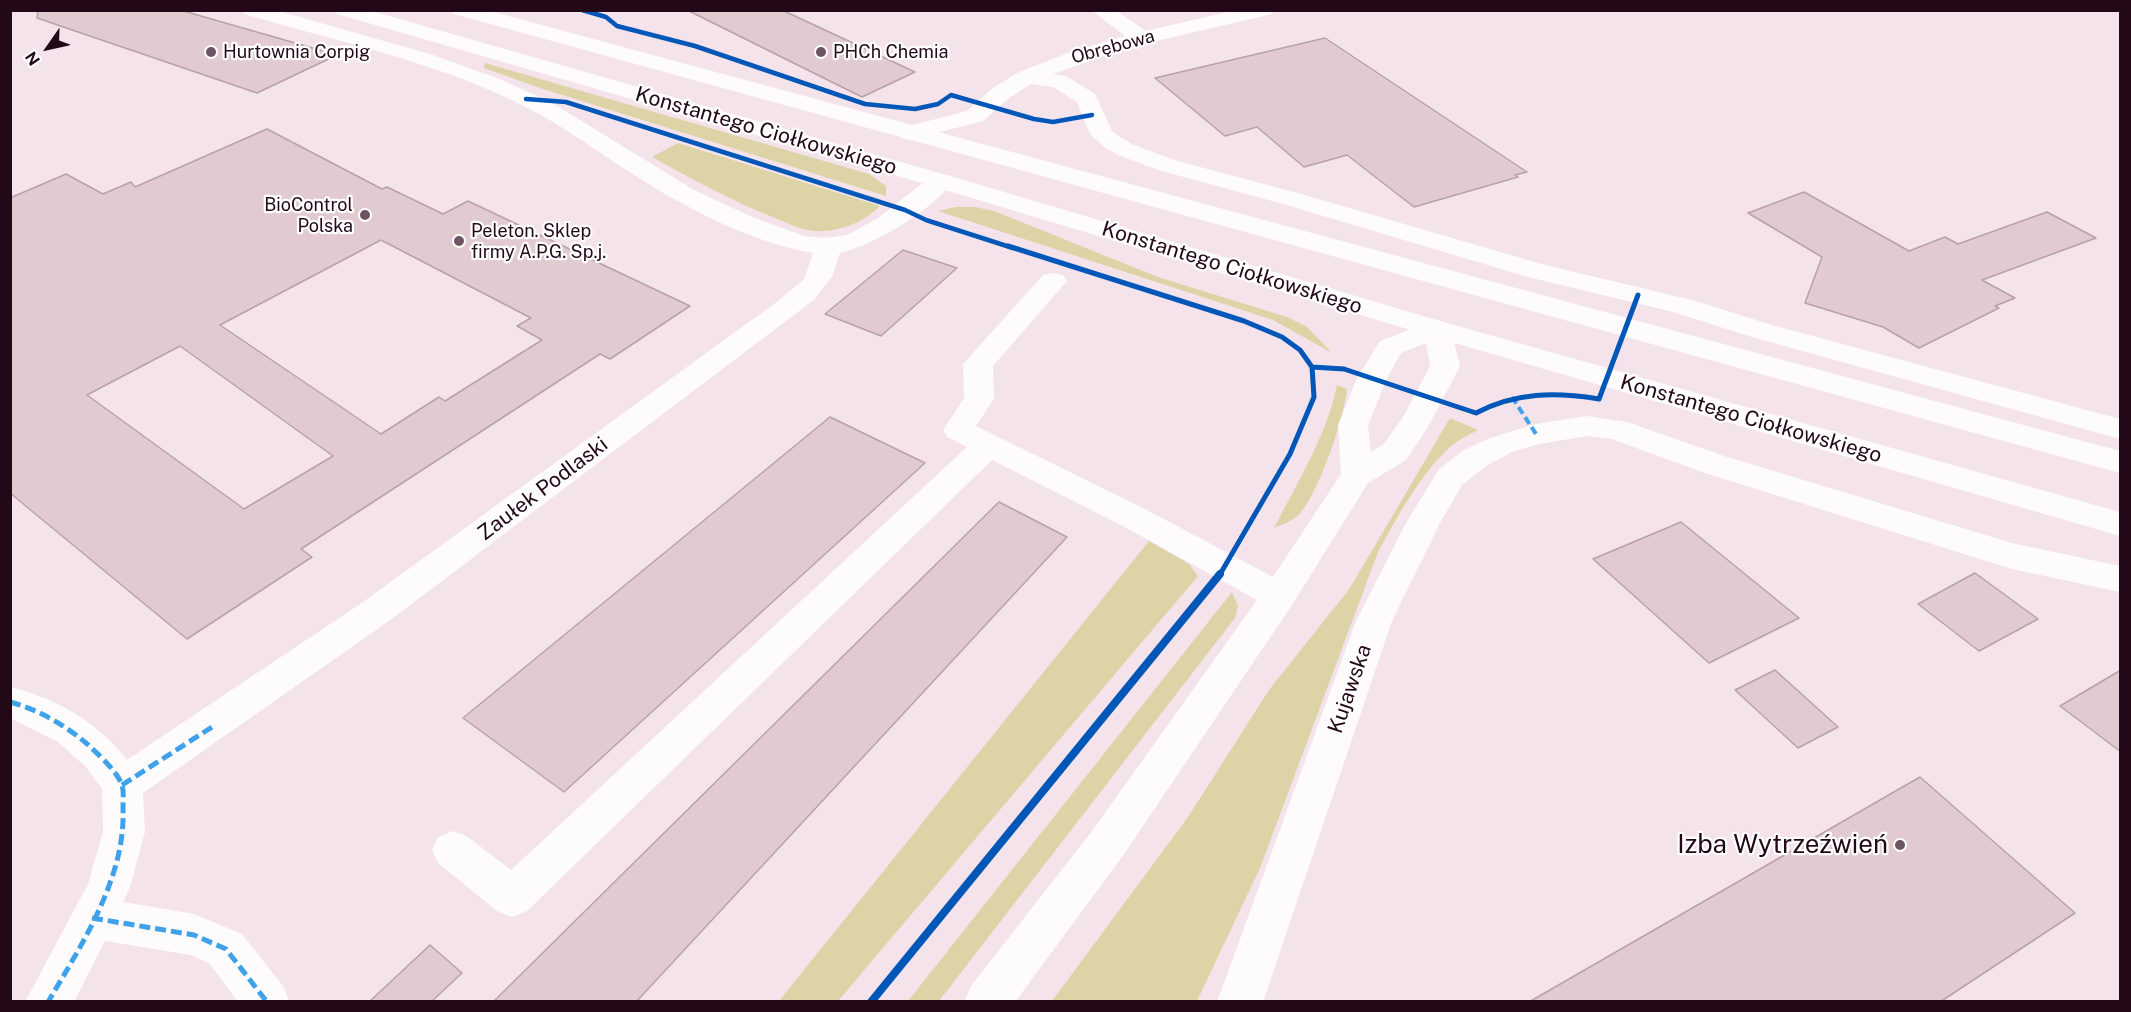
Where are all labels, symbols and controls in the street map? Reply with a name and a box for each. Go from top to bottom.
north arrow [18,18,78,78]
street label: Obrębowa [1069,26,1157,68]
place label: Hurtownia Corpig [223,41,370,63]
place label: PHCh Chemia [833,41,948,63]
marker: Hurtownia Corpig [204,45,218,59]
marker: PHCh Chemia [814,45,828,59]
text: N [21,48,44,69]
street label: Konstantego Ciołkowskiego [632,82,900,180]
place label: BioControl Polska [264,194,353,236]
marker: BioControl Polska [358,208,372,222]
street label: Konstantego Ciołkowskiego [1099,216,1365,320]
place label: Peleton. Sklep firmy A.P.G. Sp.j. [471,220,606,262]
marker: Peleton. Sklep firmy A.P.G. Sp.j. [452,234,466,248]
street label: Konstantego Ciołkowskiego [1617,370,1885,468]
street label: Zaułek Podlaski [473,432,613,546]
street label: Kujawska [1323,641,1377,737]
place label: Izba Wytrzeźwień [1677,829,1888,861]
marker: Izba Wytrzeźwień [1893,838,1907,852]

